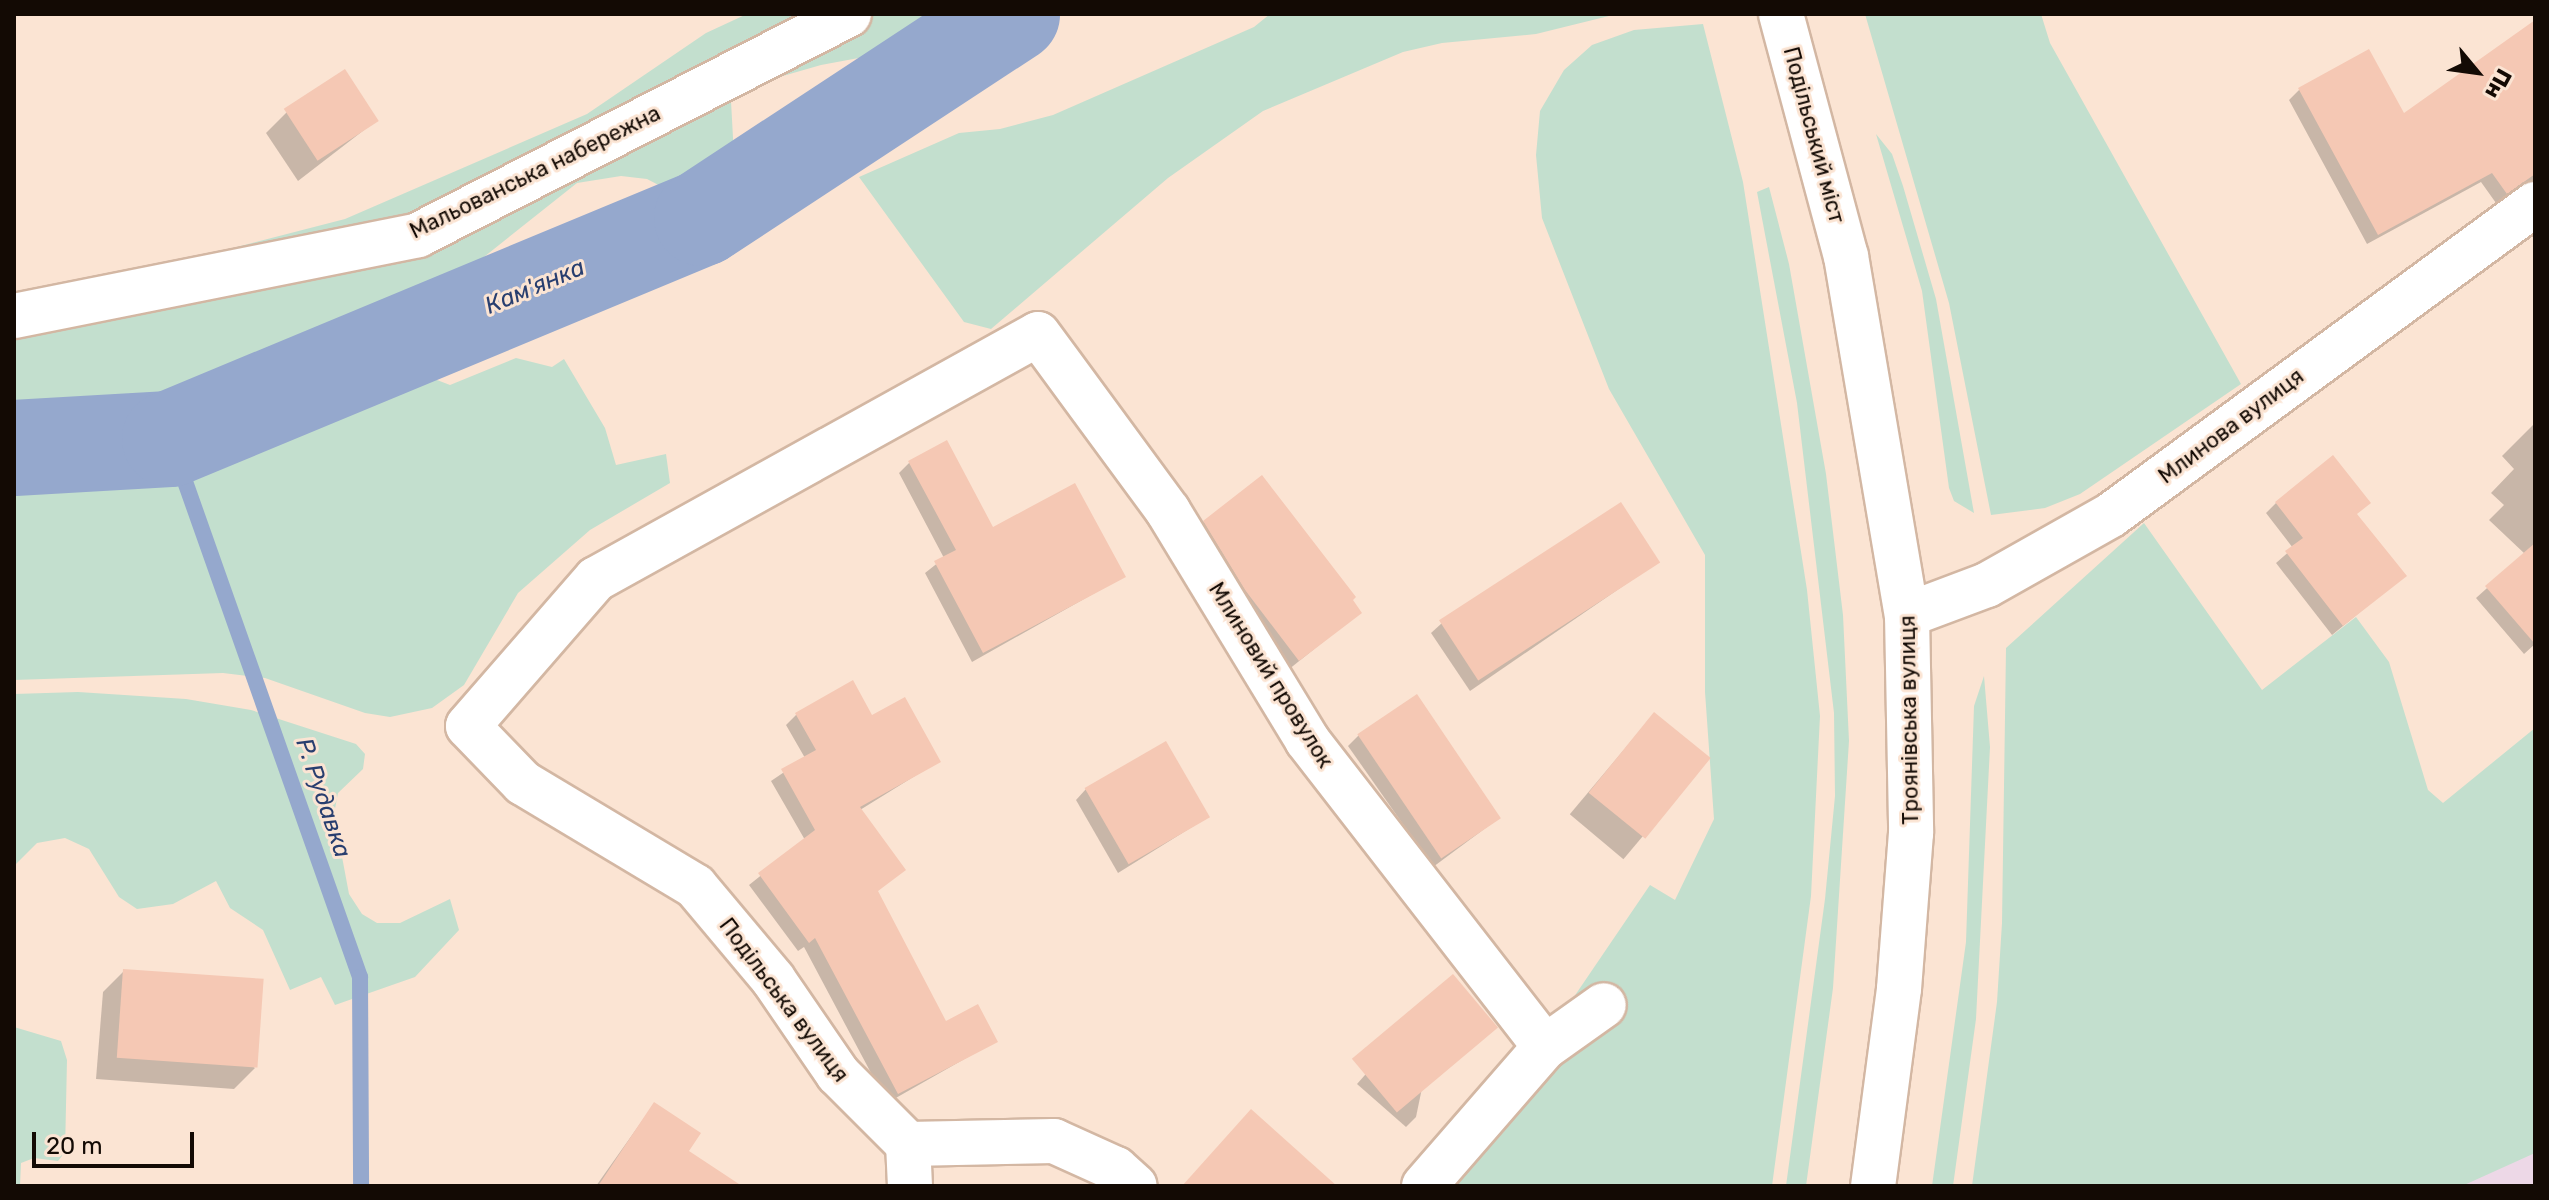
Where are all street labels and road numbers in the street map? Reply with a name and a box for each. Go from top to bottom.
street label: Подільський міст [1778,44,1850,226]
street label: Мальованська набережна [405,100,665,244]
street label: Млинова вулиця [2153,363,2309,489]
street label: Млиновий провулок [1203,577,1339,773]
street label: Троянівська вулиця [1894,615,1924,825]
street label: Подільська вулиця [714,913,854,1087]

